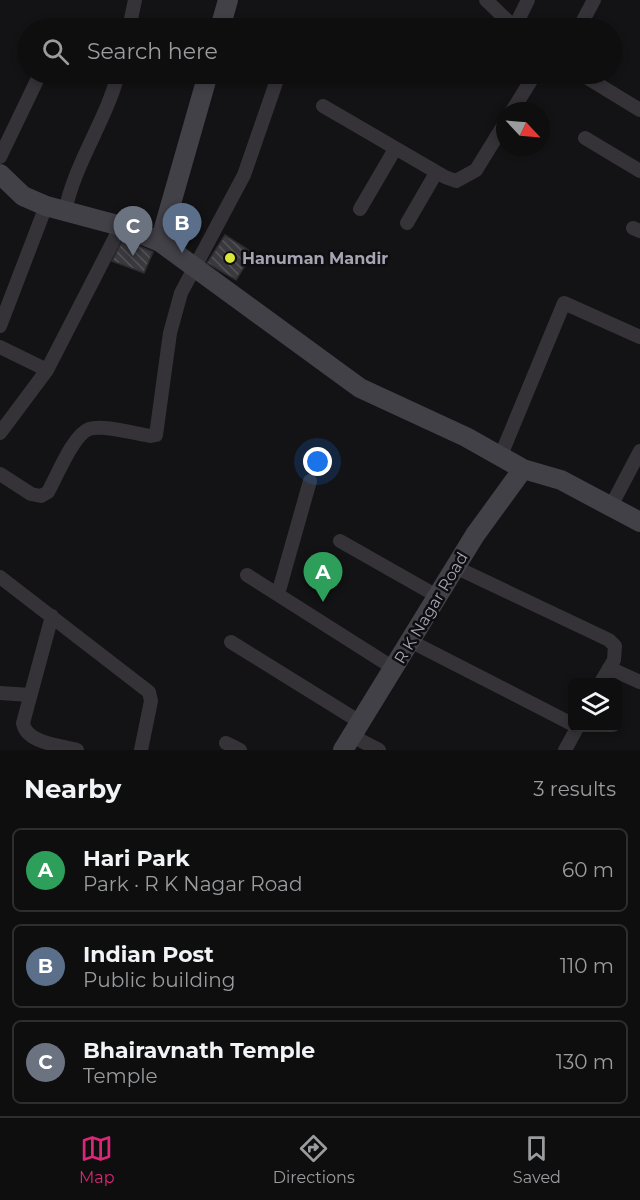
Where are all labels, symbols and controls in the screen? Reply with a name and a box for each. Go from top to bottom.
search box [18,18,622,84]
icon: search [39,35,72,68]
text: Search here [87,38,218,65]
north arrow [496,102,550,156]
pin: B [162,204,201,253]
pin: C [114,206,152,256]
place label: Hanuman Mandir [242,249,388,268]
marker: Hanuman Mandir [223,251,237,265]
your location [303,447,332,476]
street label: R K Nagar Road [390,549,472,667]
pin: A [304,552,342,602]
map controls [568,678,622,732]
button: layers [568,678,622,732]
text: Nearby [24,773,121,805]
text: 3 results [533,777,616,801]
text: Hari Park [83,845,190,872]
text: A [38,858,53,882]
text: 60 m [562,858,614,882]
text: Park · R K Nagar Road [83,872,302,896]
text: Indian Post [83,941,214,968]
text: B [38,954,53,978]
text: 110 m [560,954,614,978]
text: Public building [83,968,236,992]
text: Bhairavnath Temple [83,1037,315,1064]
text: C [38,1050,53,1074]
text: 130 m [556,1050,614,1074]
text: Temple [83,1064,158,1088]
tab: Map [79,1132,115,1187]
tab: Directions [273,1132,355,1187]
tab: Saved [513,1132,561,1187]

